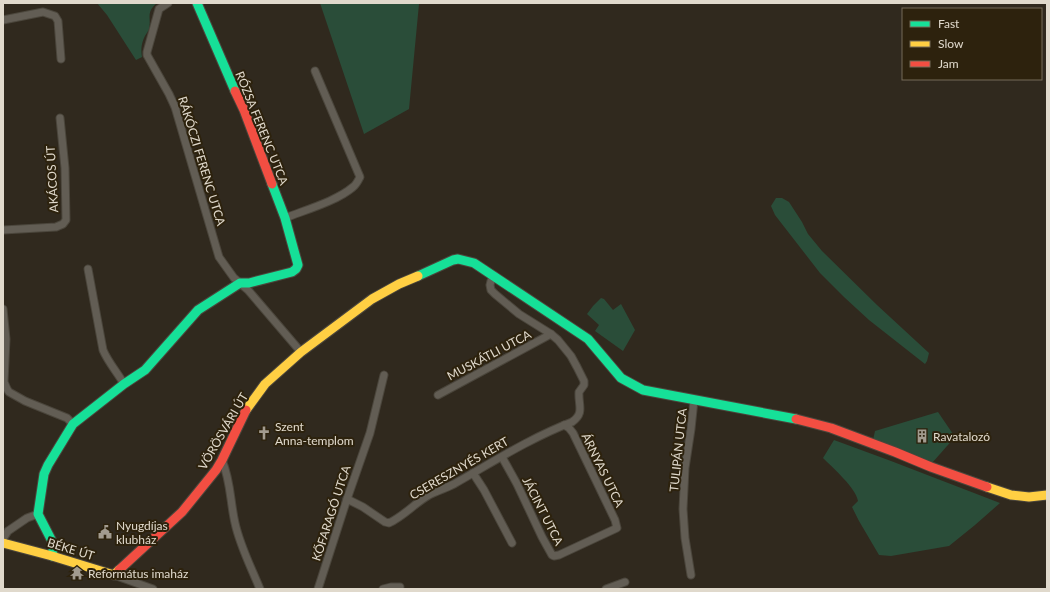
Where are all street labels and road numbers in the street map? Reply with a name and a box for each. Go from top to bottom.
street label: RÓZSA FERENC UTCA [232,69,292,188]
street label: RÁKÓCZI FERENC UTCA [175,95,229,228]
street label: AKÁCOS ÚT [43,145,61,213]
street label: MUSKÁTLI UTCA [444,326,534,383]
street label: VÖRÖSVÁRI ÚT [195,390,251,472]
street label: TULIPÁN UTCA [666,407,690,493]
street label: ÁRNYAS UTCA [579,430,628,510]
street label: CSERESZNYÉS KERT [407,434,511,502]
street label: KŐFARAGÓ UTCA [308,462,354,563]
street label: JÁCINT UTCA [519,474,567,549]
street label: BÉKE ÚT [46,535,96,563]

